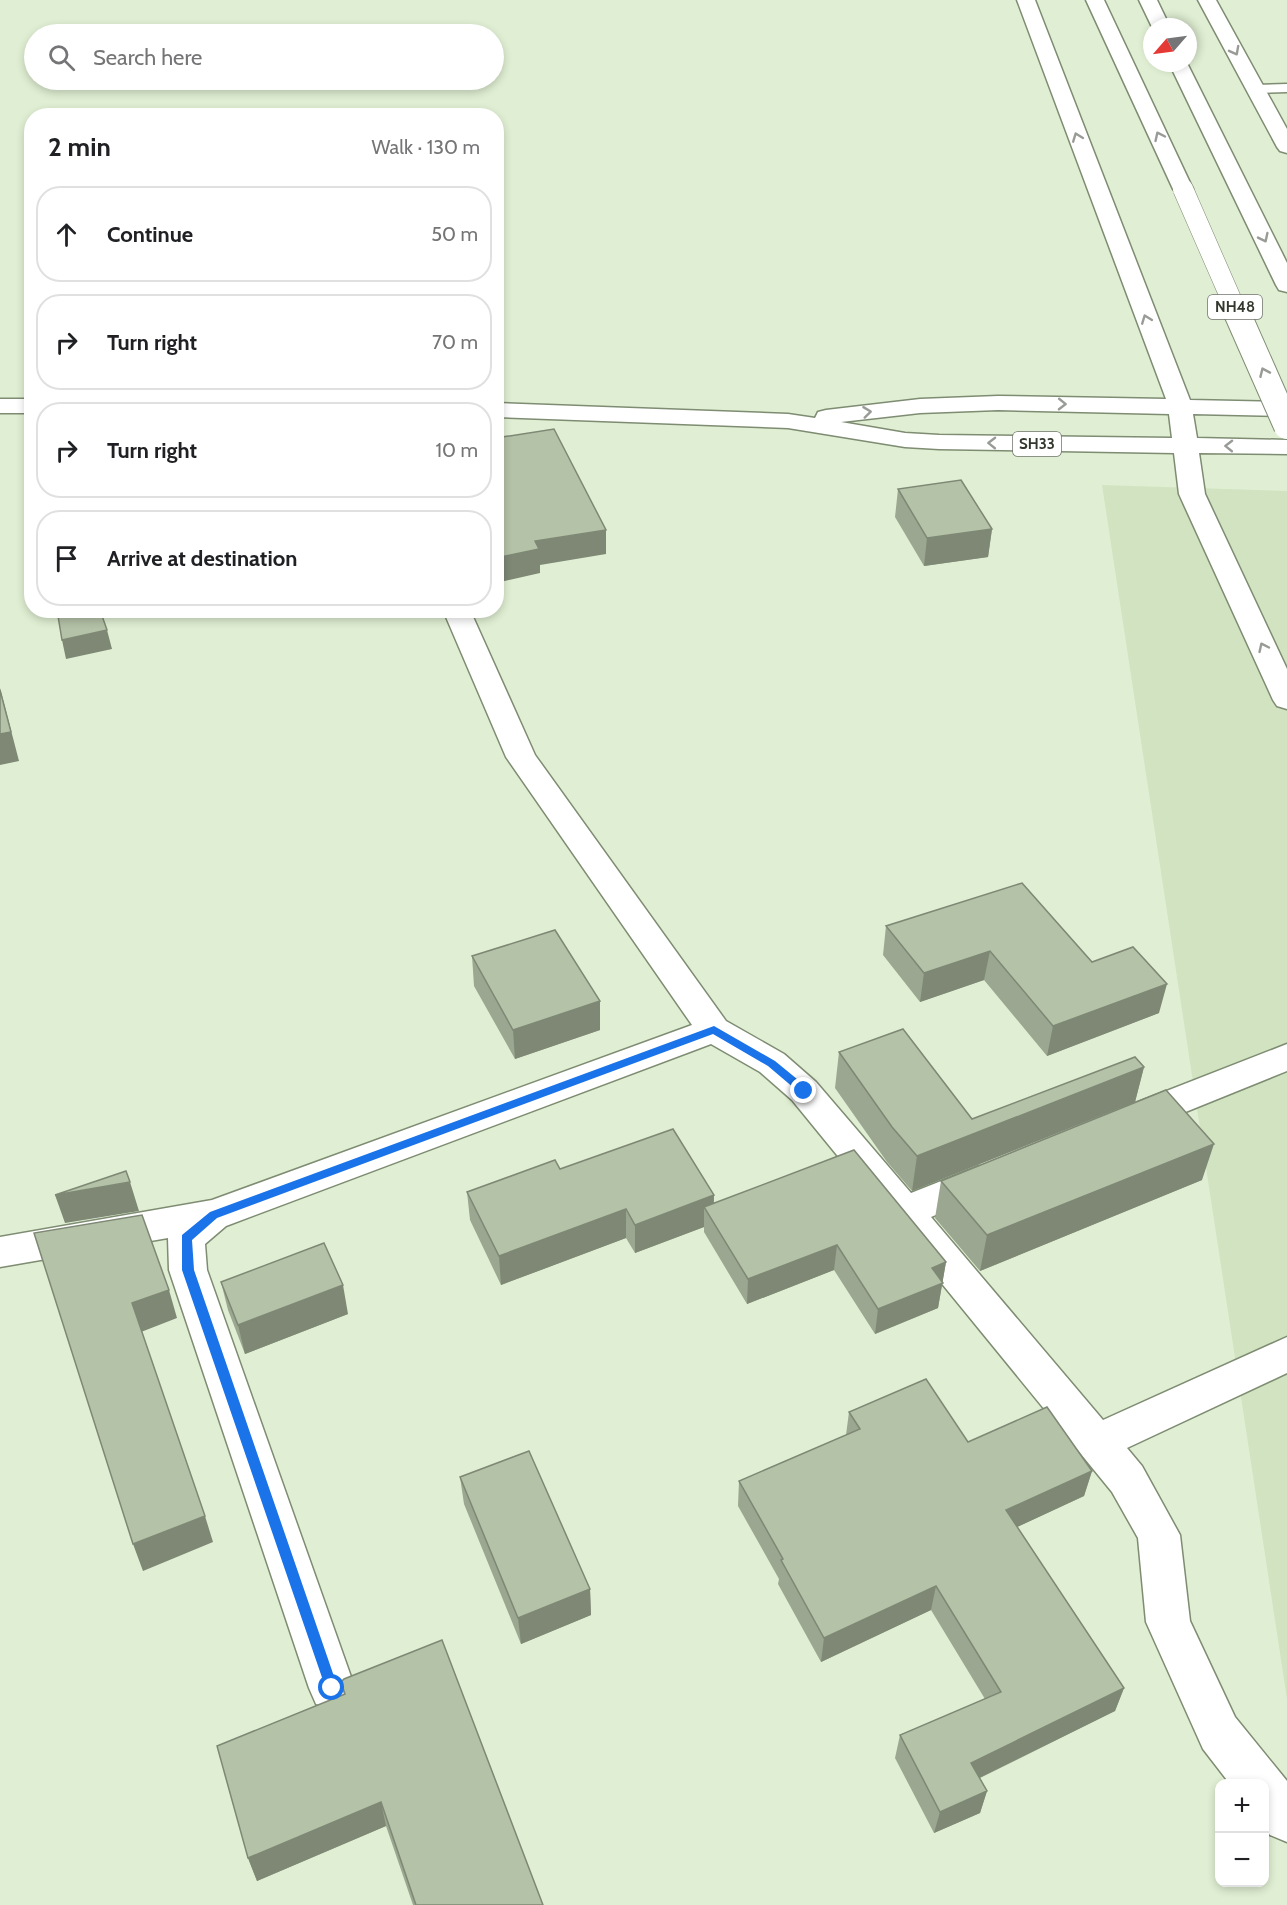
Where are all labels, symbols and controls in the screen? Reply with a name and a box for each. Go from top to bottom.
north arrow [1143,18,1197,72]
search box [24,24,504,90]
icon: search [45,41,78,74]
text: Search here [93,44,202,71]
one-way arrow [1228,45,1239,56]
text: 2 min [48,131,111,163]
one-way arrow [1154,131,1166,142]
one-way arrow [1072,132,1084,143]
text: Walk · 130 m [372,135,480,159]
icon: ahead [50,218,83,251]
text: Continue [107,221,193,248]
text: 50 m [431,222,478,246]
one-way arrow [1257,232,1269,243]
road number: NH48 [1208,295,1262,319]
one-way arrow [1141,315,1153,326]
icon: right [50,326,83,359]
text: Turn right [107,329,197,356]
text: 70 m [432,330,478,354]
one-way arrow [1259,367,1271,378]
one-way arrow [1057,398,1066,410]
one-way arrow [863,406,872,419]
road number: SH33 [1013,432,1061,456]
icon: right [50,434,83,467]
text: Turn right [107,437,197,464]
one-way arrow [987,437,996,449]
text: 10 m [435,438,478,462]
one-way arrow [1224,440,1233,452]
icon: arrive [50,542,83,575]
text: Arrive at destination [107,545,297,572]
one-way arrow [1258,643,1270,654]
route end [790,1077,816,1103]
route start [318,1674,344,1700]
map controls [1215,1779,1269,1887]
button: + [1215,1779,1269,1833]
button: − [1215,1833,1269,1887]

